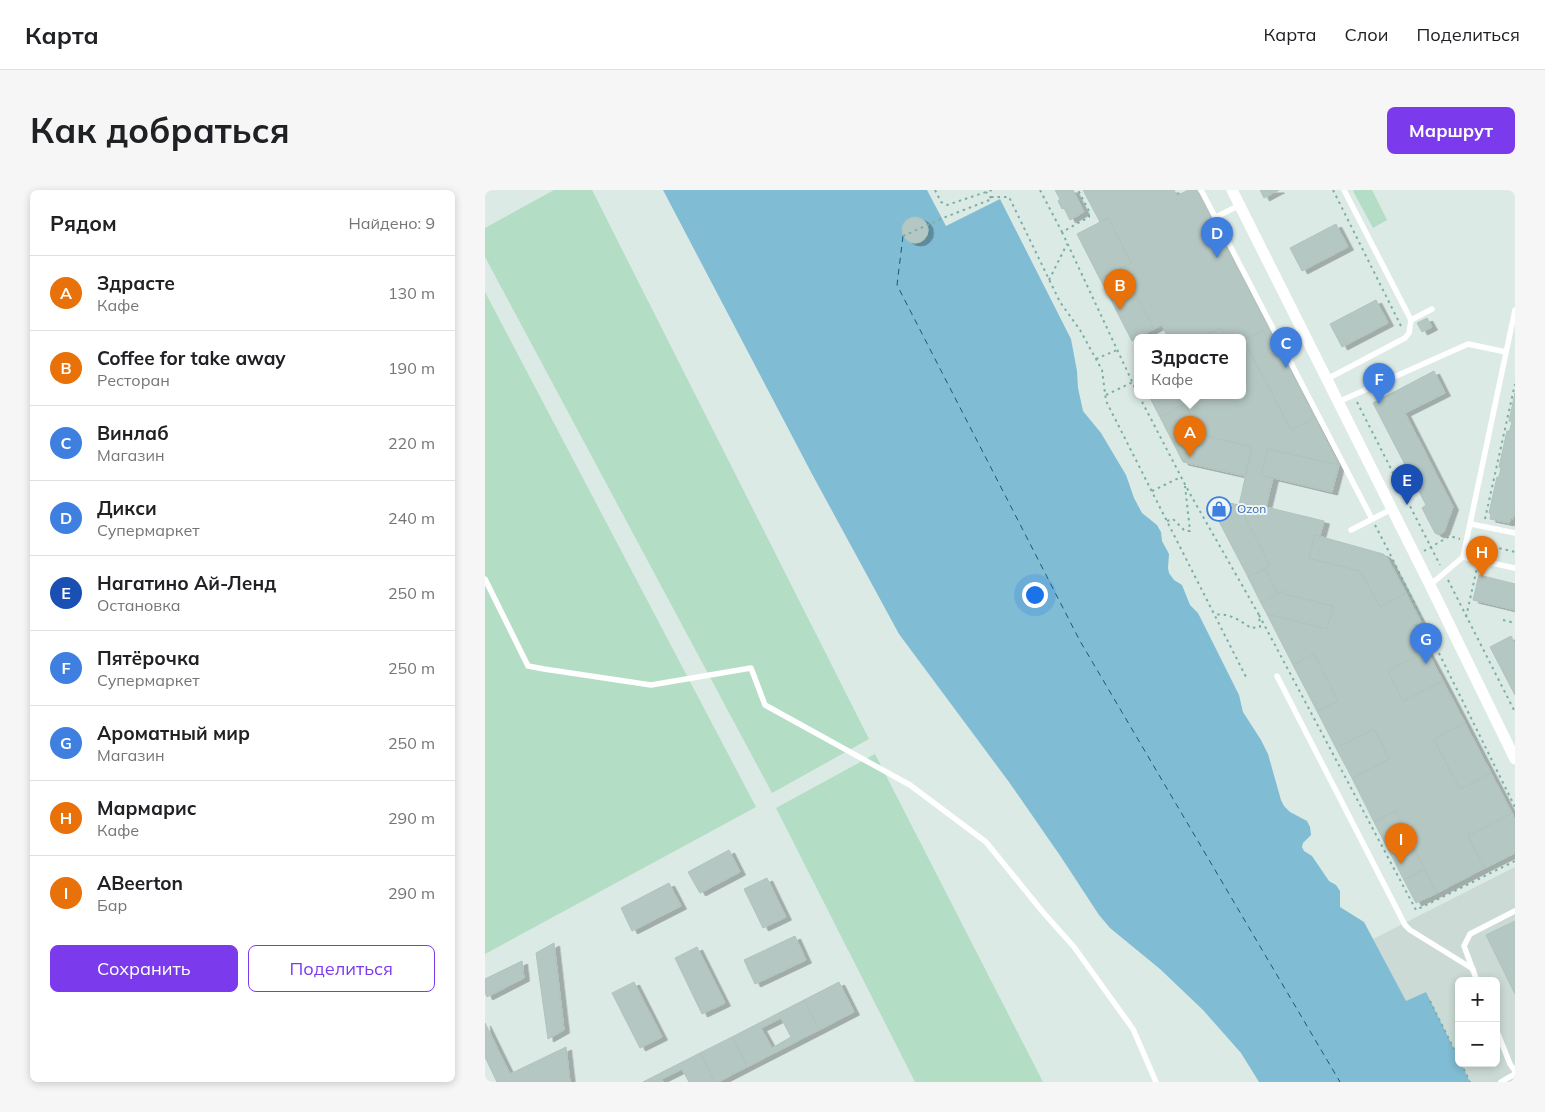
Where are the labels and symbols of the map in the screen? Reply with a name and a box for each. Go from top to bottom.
pin: D [1201,217,1233,258]
pin: B [1104,269,1136,310]
pin: C [1270,327,1302,368]
pin: F [1363,363,1395,404]
pin: A [1174,416,1206,457]
pin: E [1391,464,1423,505]
shop icon: Ozon [1206,496,1232,522]
place label: Ozon [1237,501,1266,516]
pin: H [1466,536,1498,577]
your location [1022,582,1048,608]
pin: G [1410,623,1442,664]
pin: I [1385,823,1417,864]

